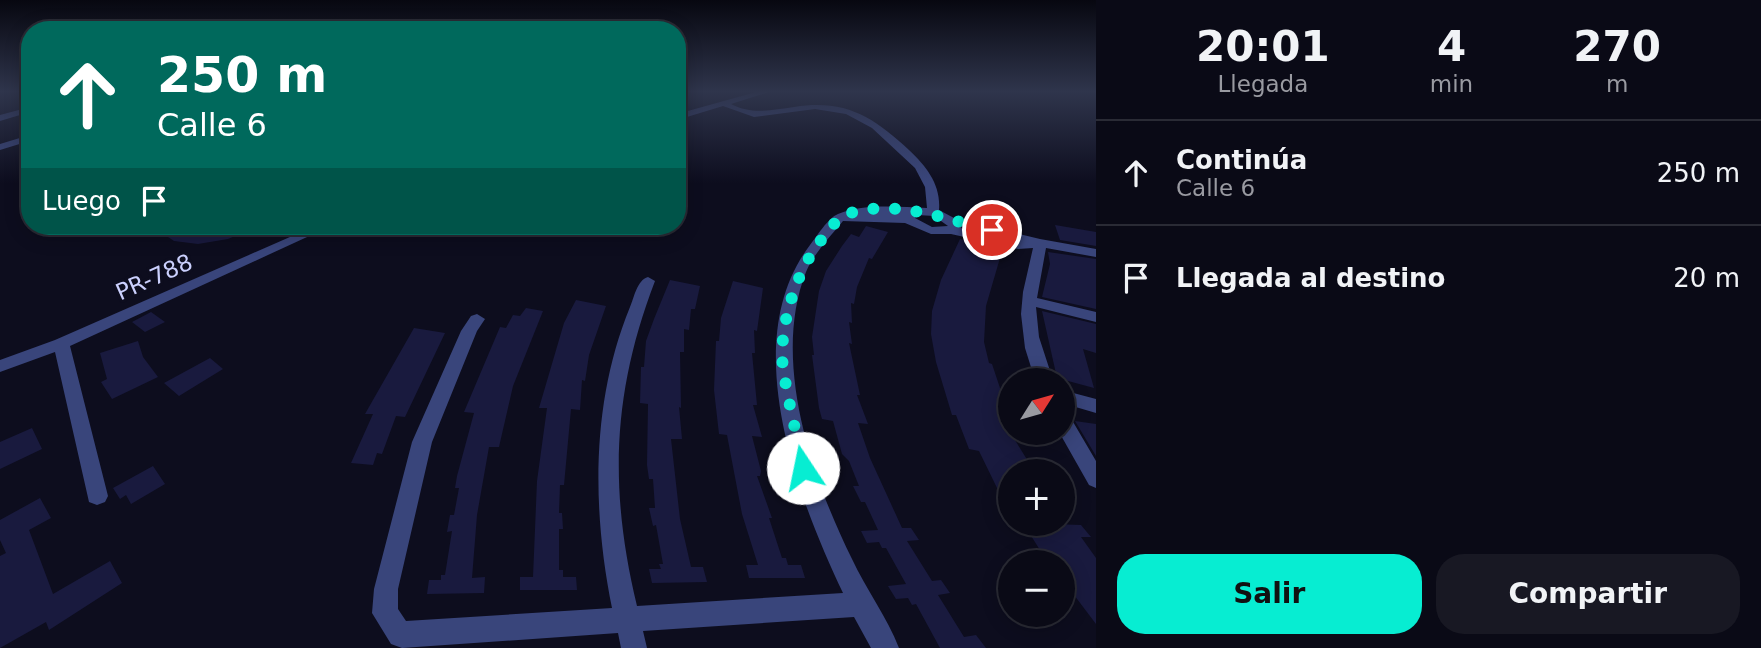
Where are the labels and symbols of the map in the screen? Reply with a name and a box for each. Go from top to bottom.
pin [962,200,1022,260]
street label: PR-788 [112,249,196,305]
north arrow [998,368,1074,444]
position arrow [766,431,840,505]

